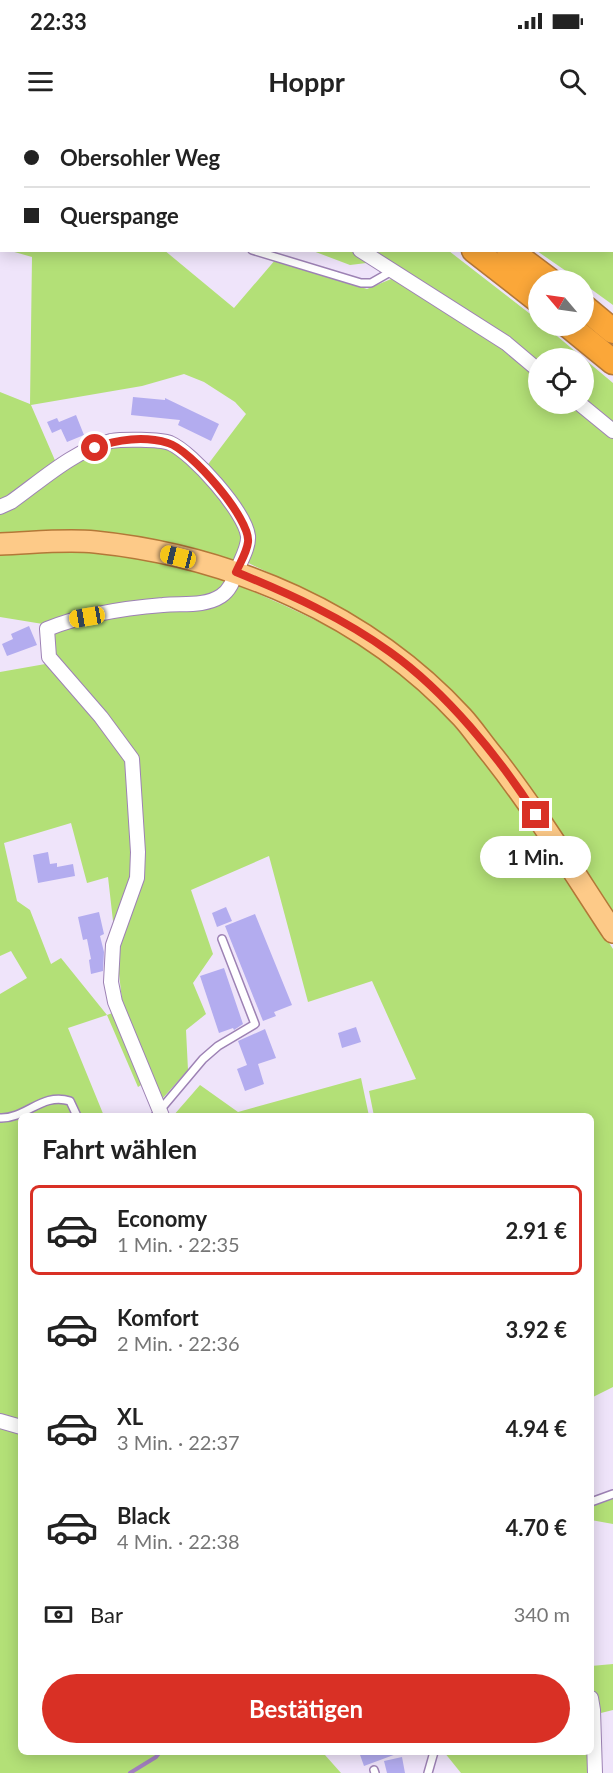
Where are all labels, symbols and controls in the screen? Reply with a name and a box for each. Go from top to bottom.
text: 22:33 [30,8,87,35]
icon: menu [24,65,57,98]
text: Hoppr [268,65,345,98]
icon: search [556,65,589,98]
text: Obersohler Weg [60,144,220,171]
text: Querspange [60,202,179,229]
north arrow [528,270,594,336]
map controls [528,270,594,414]
button: locate [528,348,594,414]
route start [81,434,108,461]
car [158,544,198,570]
car [68,605,106,629]
route end [522,801,549,828]
callout: 1 Min. [480,836,592,878]
text: 1 Min. [507,845,564,869]
text: Fahrt wählen [42,1132,197,1165]
icon: car [45,1203,99,1257]
text: Economy [117,1205,207,1232]
text: 2.91 € [505,1217,567,1244]
text: 1 Min. · 22:35 [117,1232,240,1256]
icon: car [45,1302,99,1356]
text: Komfort [117,1304,199,1331]
text: 3.92 € [505,1316,567,1343]
text: 2 Min. · 22:36 [117,1331,240,1355]
icon: car [45,1401,99,1455]
text: XL [117,1403,143,1430]
text: 4.94 € [505,1415,567,1442]
text: 3 Min. · 22:37 [117,1430,240,1454]
icon: car [45,1500,99,1554]
text: Black [117,1502,170,1529]
text: 4.70 € [505,1514,567,1541]
text: 4 Min. · 22:38 [117,1529,240,1553]
icon: cash [42,1598,75,1631]
text: Bar [90,1601,123,1628]
text: 340 m [514,1602,570,1626]
button: Bestätigen [42,1674,570,1743]

